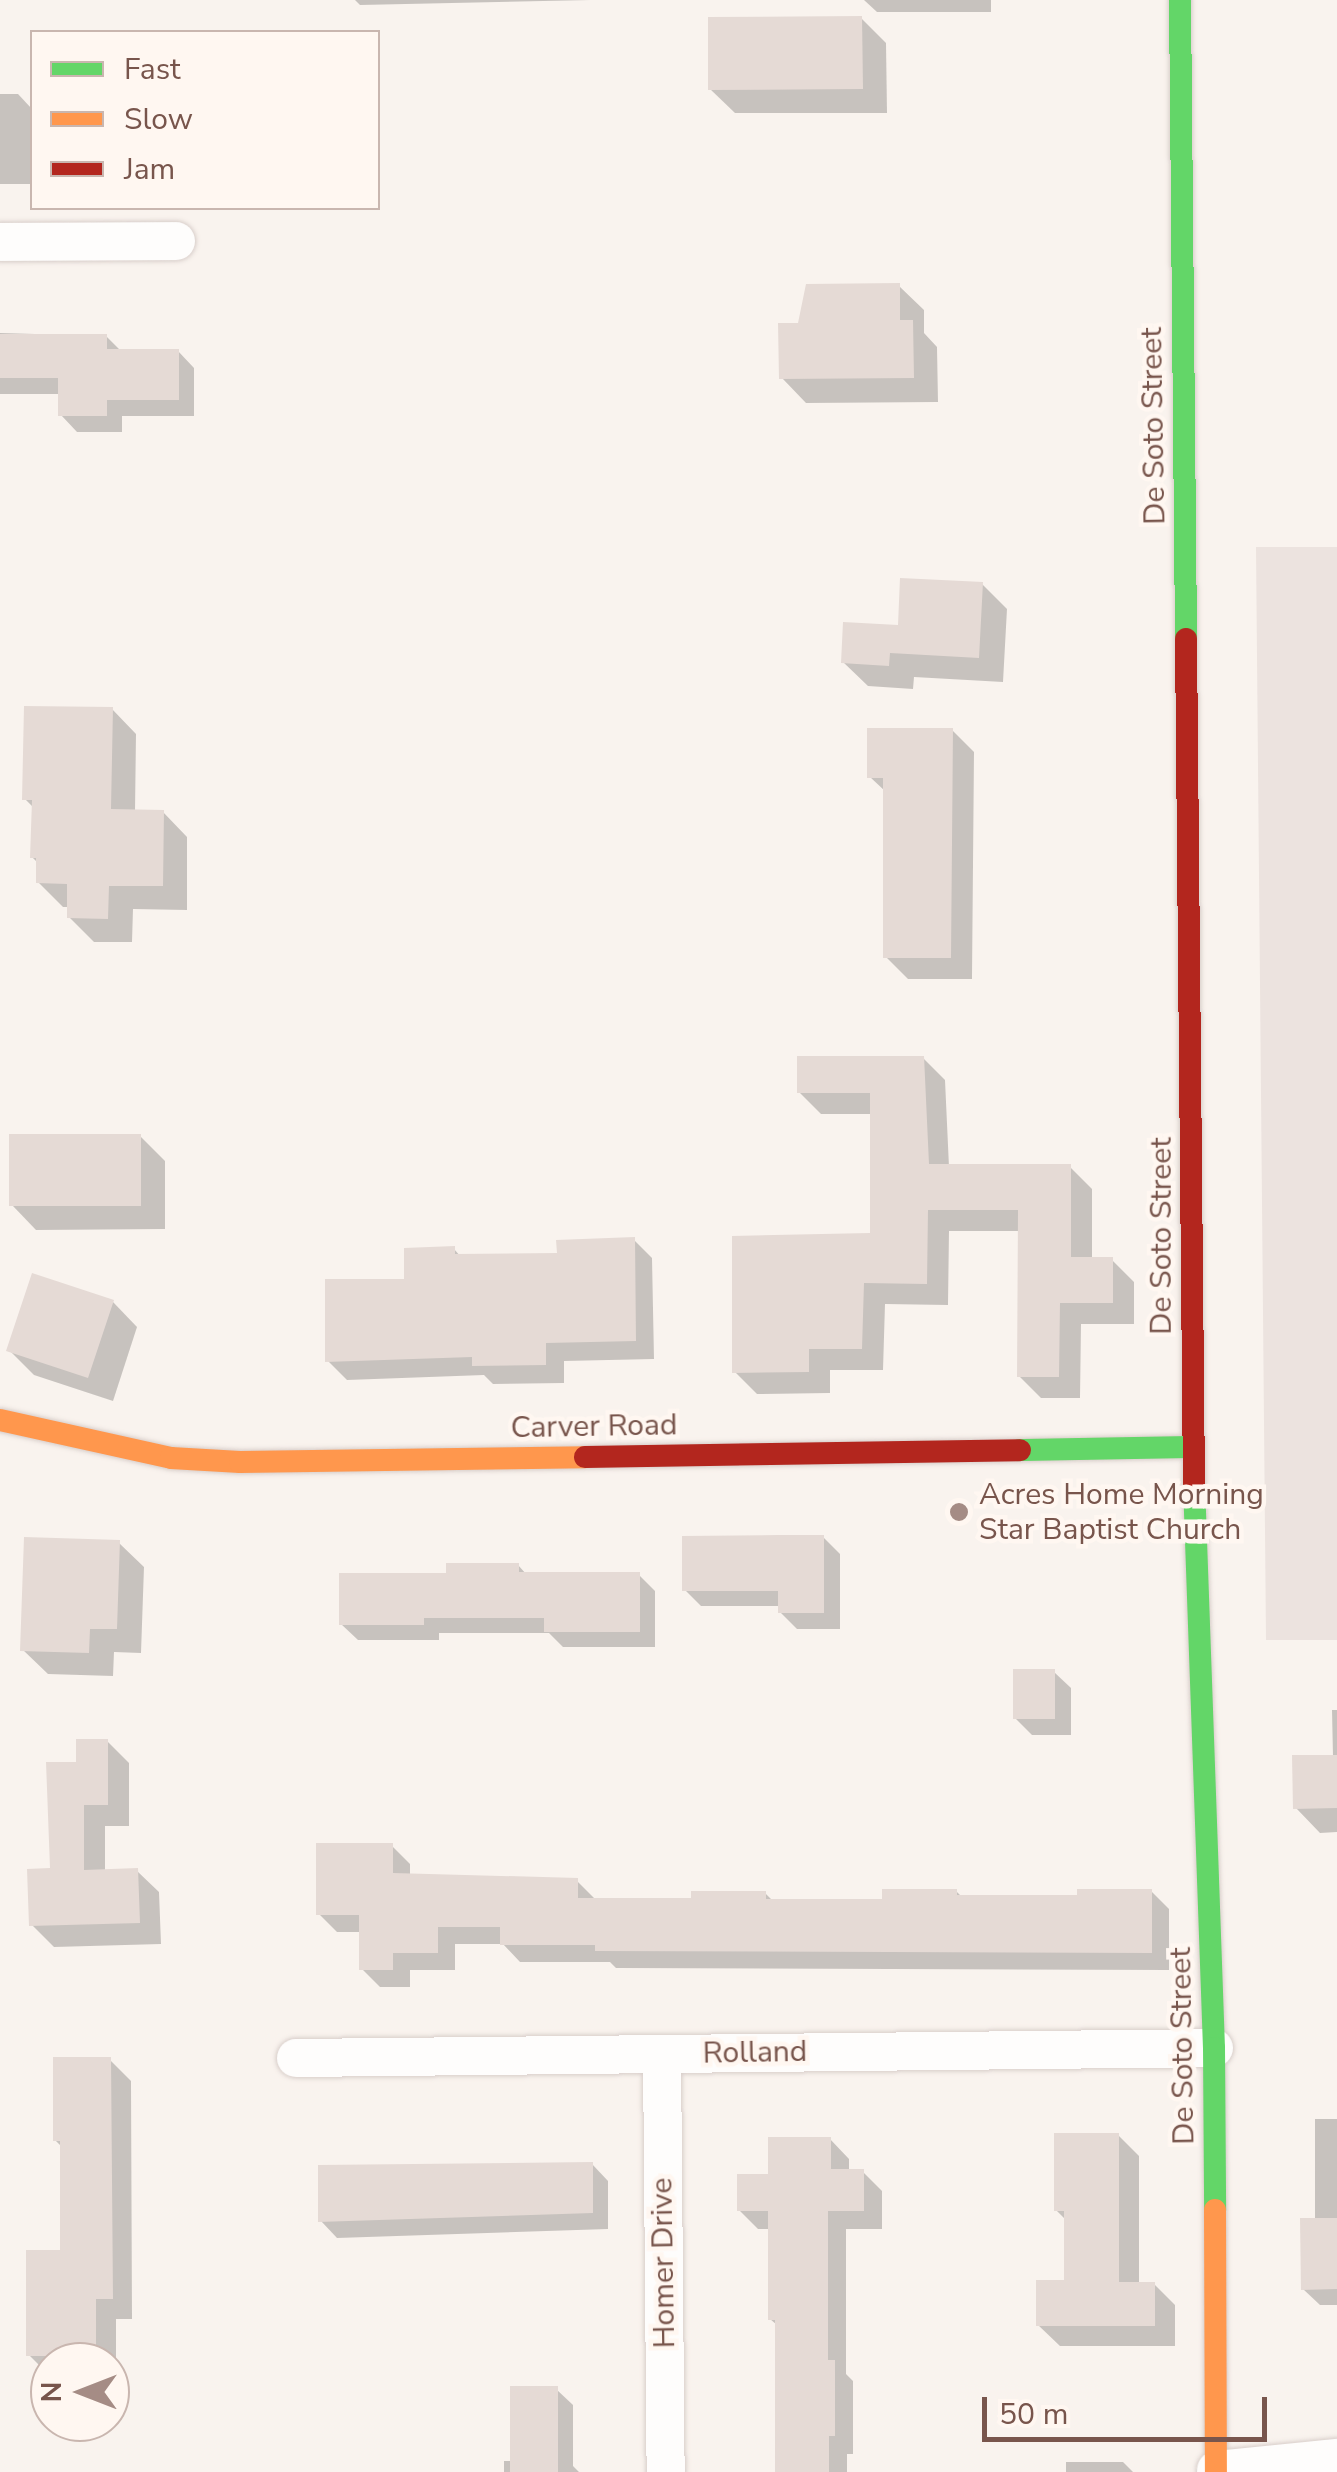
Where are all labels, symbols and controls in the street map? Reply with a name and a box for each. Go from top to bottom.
legend [30,30,380,210]
text: Fast [124,49,181,90]
text: Slow [124,99,193,140]
text: Jam [124,149,175,190]
street label: De Soto Street [1134,327,1174,525]
street label: De Soto Street [1144,1137,1180,1335]
street label: Carver Road [510,1408,678,1446]
place label: Acres Home Morning Star Baptist Church [979,1477,1264,1548]
marker: Acres Home Morning Star Baptist Church [948,1501,970,1523]
street label: De Soto Street [1163,1947,1203,2145]
street label: Rolland [702,2034,808,2072]
street label: Homer Drive [645,2177,683,2349]
north arrow [30,2342,130,2442]
scale bar [987,2377,1272,2439]
text: N [33,2382,71,2402]
text: 50 m [999,2394,1068,2435]

